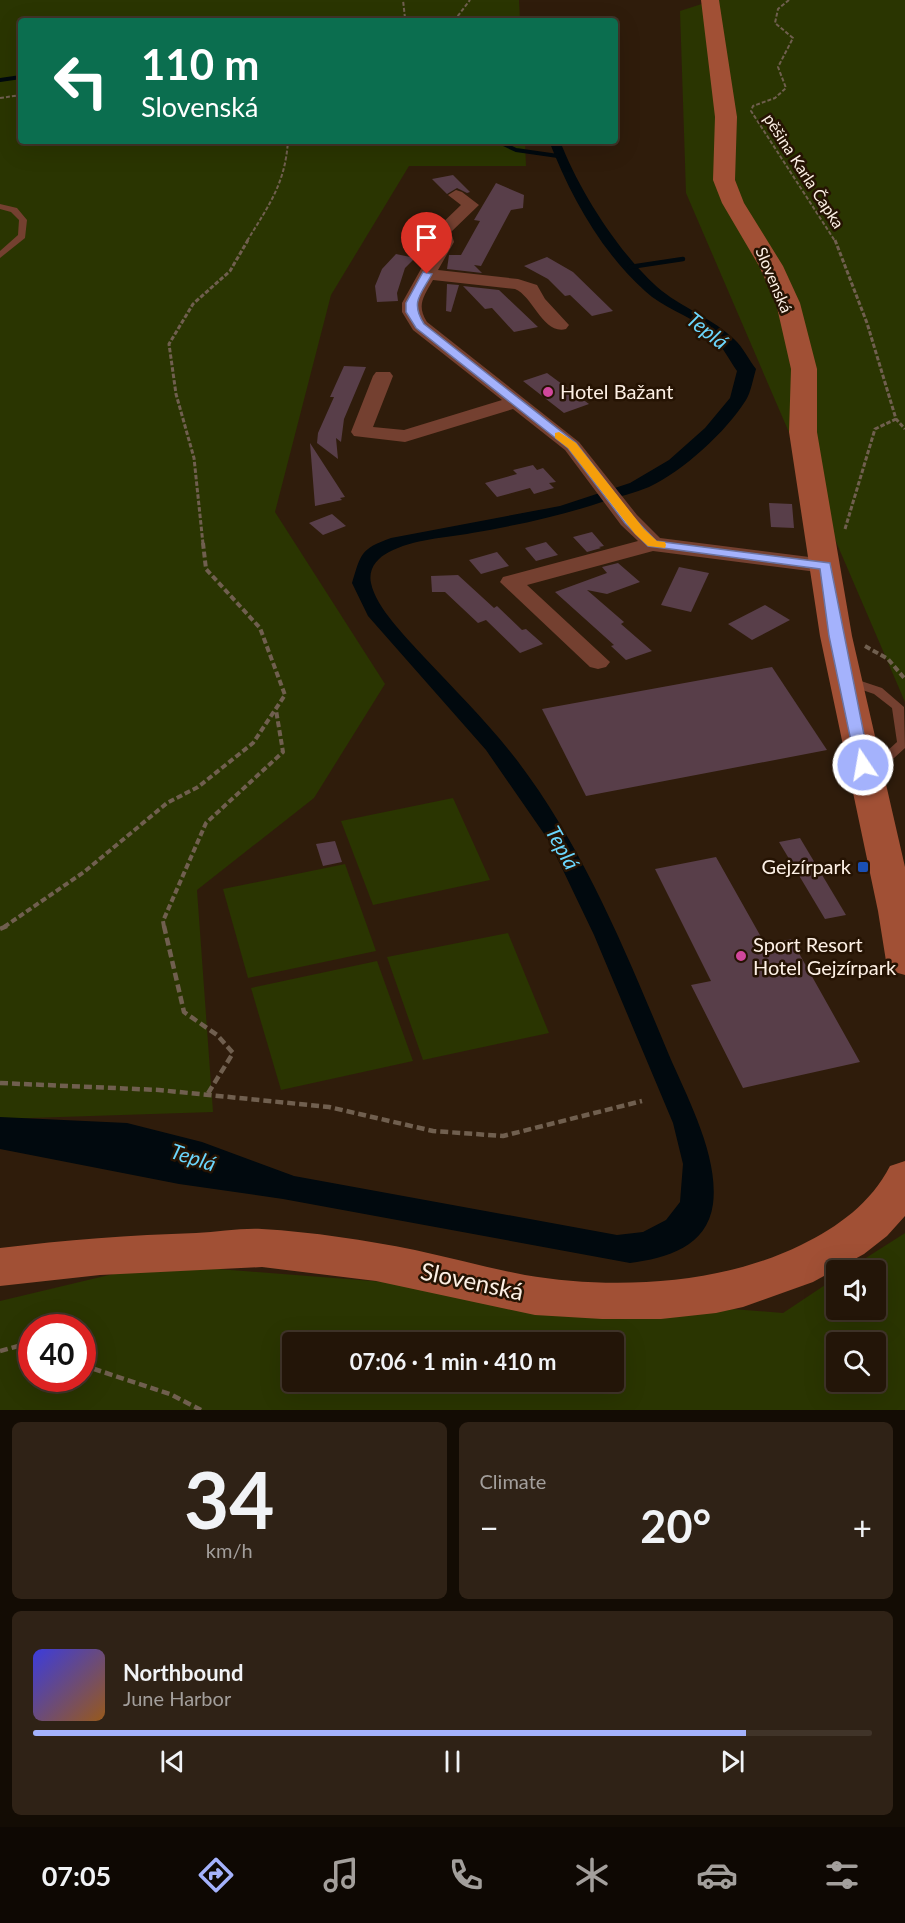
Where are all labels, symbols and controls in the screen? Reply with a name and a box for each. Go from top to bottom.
text: 110 m [141,39,259,89]
icon: left [42,42,120,120]
text: Slovenská [141,90,258,123]
street label: pěšina Karla Čapka [760,110,849,232]
pin [401,212,452,274]
icon: arrive [410,221,443,254]
street label: Slovenská [752,244,797,316]
water label: Teplá [682,306,734,354]
place label: Hotel Bažant [560,379,674,403]
marker: Hotel Bažant [541,385,555,399]
position arrow [831,733,895,797]
water label: Teplá [541,821,585,874]
place label: Gejzírpark [761,854,852,878]
marker: Gejzírpark [856,860,870,874]
place label: Sport Resort Hotel Gejzírpark [753,932,897,979]
marker: Sport Resort Hotel Gejzírpark [734,949,748,963]
water label: Teplá [168,1138,219,1176]
street label: Slovenská [418,1255,526,1306]
map controls [826,1260,886,1392]
button: sound [826,1260,886,1320]
speed limit sign: 40 [18,1314,96,1392]
button: search [826,1332,886,1392]
text: 07:06 · 1 min · 410 m [350,1348,556,1375]
text: 34 [184,1452,274,1546]
text: Climate [480,1469,546,1493]
text: 20° [640,1499,711,1553]
text: − [480,1507,499,1547]
text: + [853,1507,872,1547]
text: km/h [206,1538,253,1562]
text: Northbound [123,1659,243,1686]
text: June Harbor [123,1686,231,1710]
icon: previous [156,1745,189,1778]
icon: pause [436,1745,469,1778]
icon: next [716,1745,749,1778]
icon: directions [195,1854,237,1896]
icon: music [320,1854,362,1896]
icon: phone [445,1854,487,1896]
icon: climate [571,1854,613,1896]
icon: car [696,1854,738,1896]
icon: filters [821,1854,863,1896]
text: 07:05 [42,1859,111,1892]

